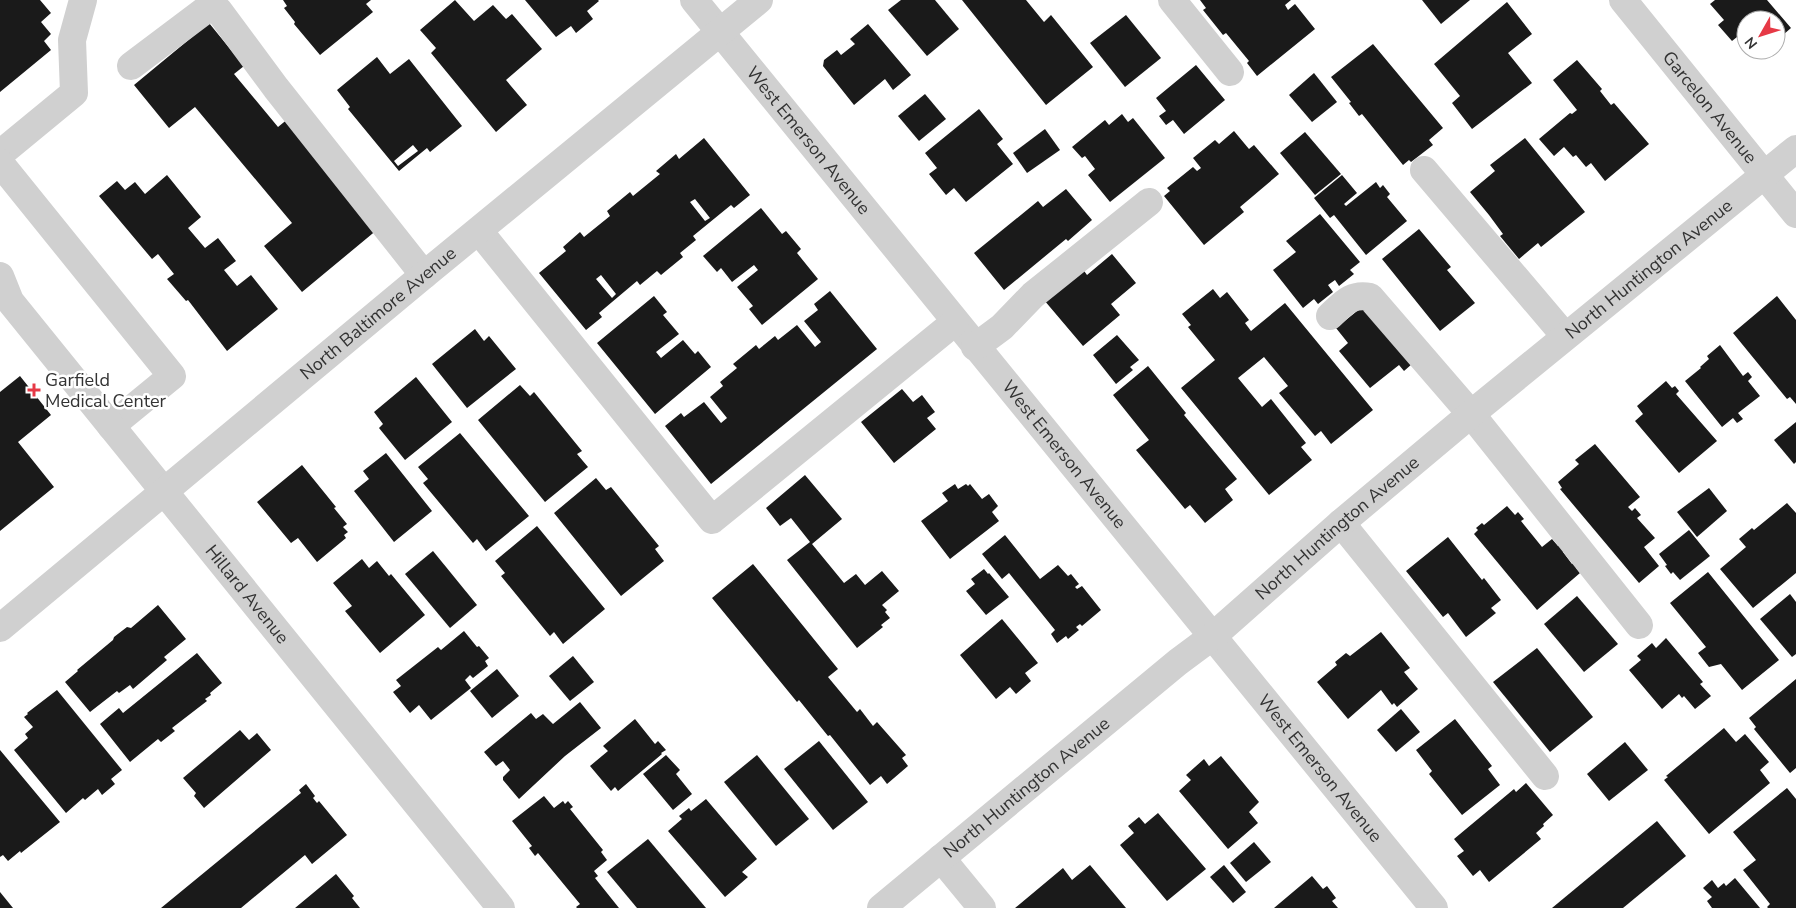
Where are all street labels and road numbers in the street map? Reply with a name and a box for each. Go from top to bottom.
street label: Garcelon Avenue [1657,46,1763,169]
street label: West Emerson Avenue [741,61,876,219]
street label: North Huntington Avenue [1560,194,1737,344]
street label: North Baltimore Avenue [295,241,461,385]
street label: West Emerson Avenue [997,375,1132,533]
street label: North Huntington Avenue [1250,450,1424,605]
street label: Hillard Avenue [200,540,294,649]
street label: West Emerson Avenue [1252,689,1388,847]
street label: North Huntington Avenue [938,711,1115,863]

